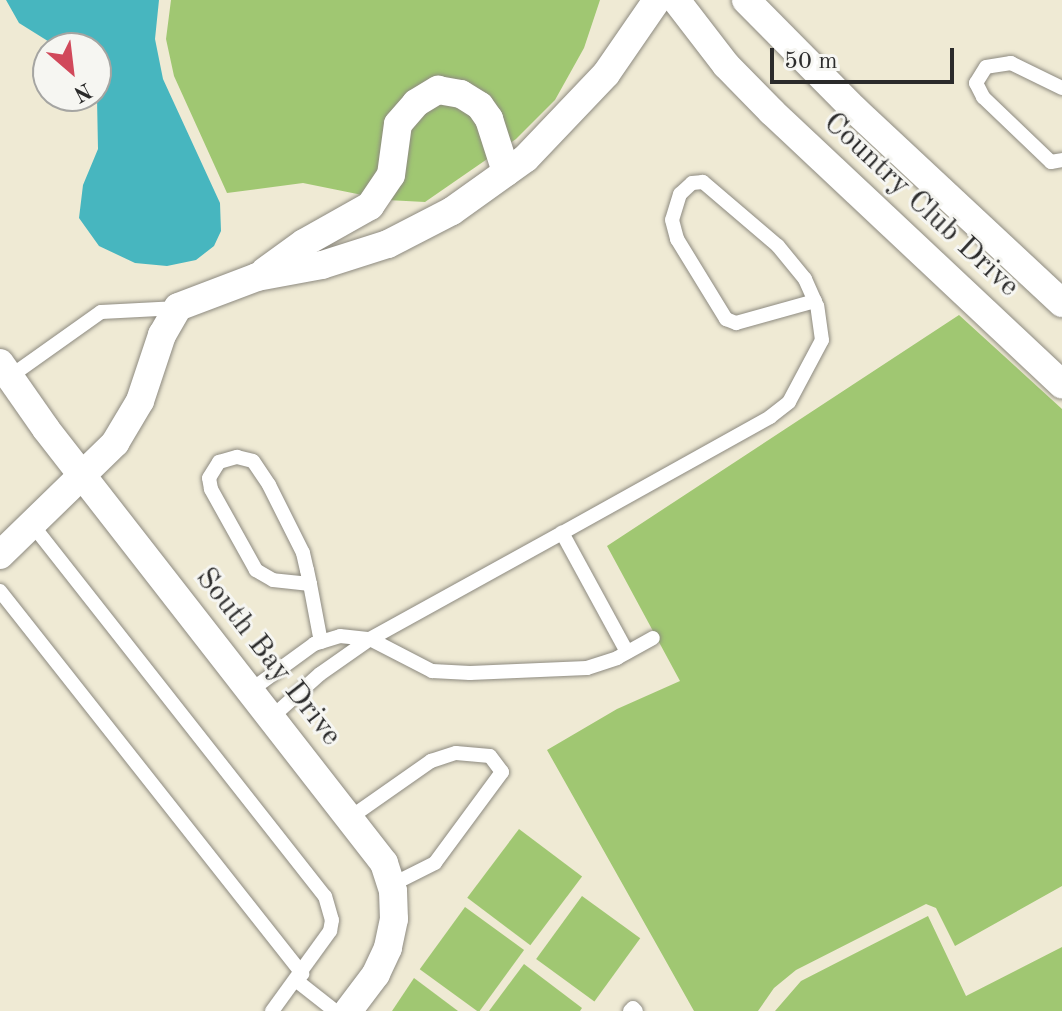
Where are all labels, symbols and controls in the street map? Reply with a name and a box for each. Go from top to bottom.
north arrow [32,32,112,112]
scale bar [774,32,958,82]
text: 50 m [784,50,838,74]
text: N [70,78,95,105]
street label: Country Club Drive [816,105,1026,305]
street label: South Bay Drive [187,561,349,753]

